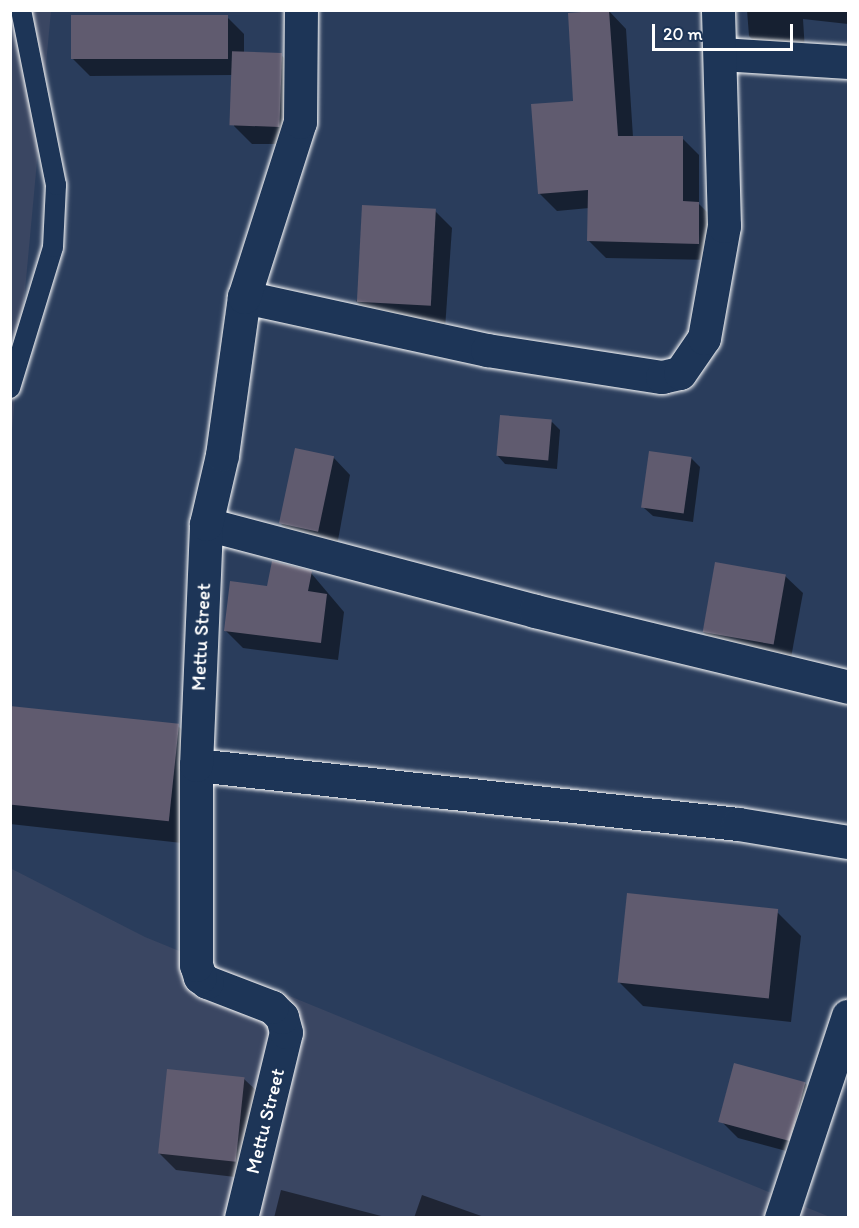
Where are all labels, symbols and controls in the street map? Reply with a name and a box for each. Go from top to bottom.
scale bar [655,12,796,50]
text: 20 m [663,23,703,45]
street label: Mettu Street [186,583,216,691]
street label: Mettu Street [240,1066,290,1176]

